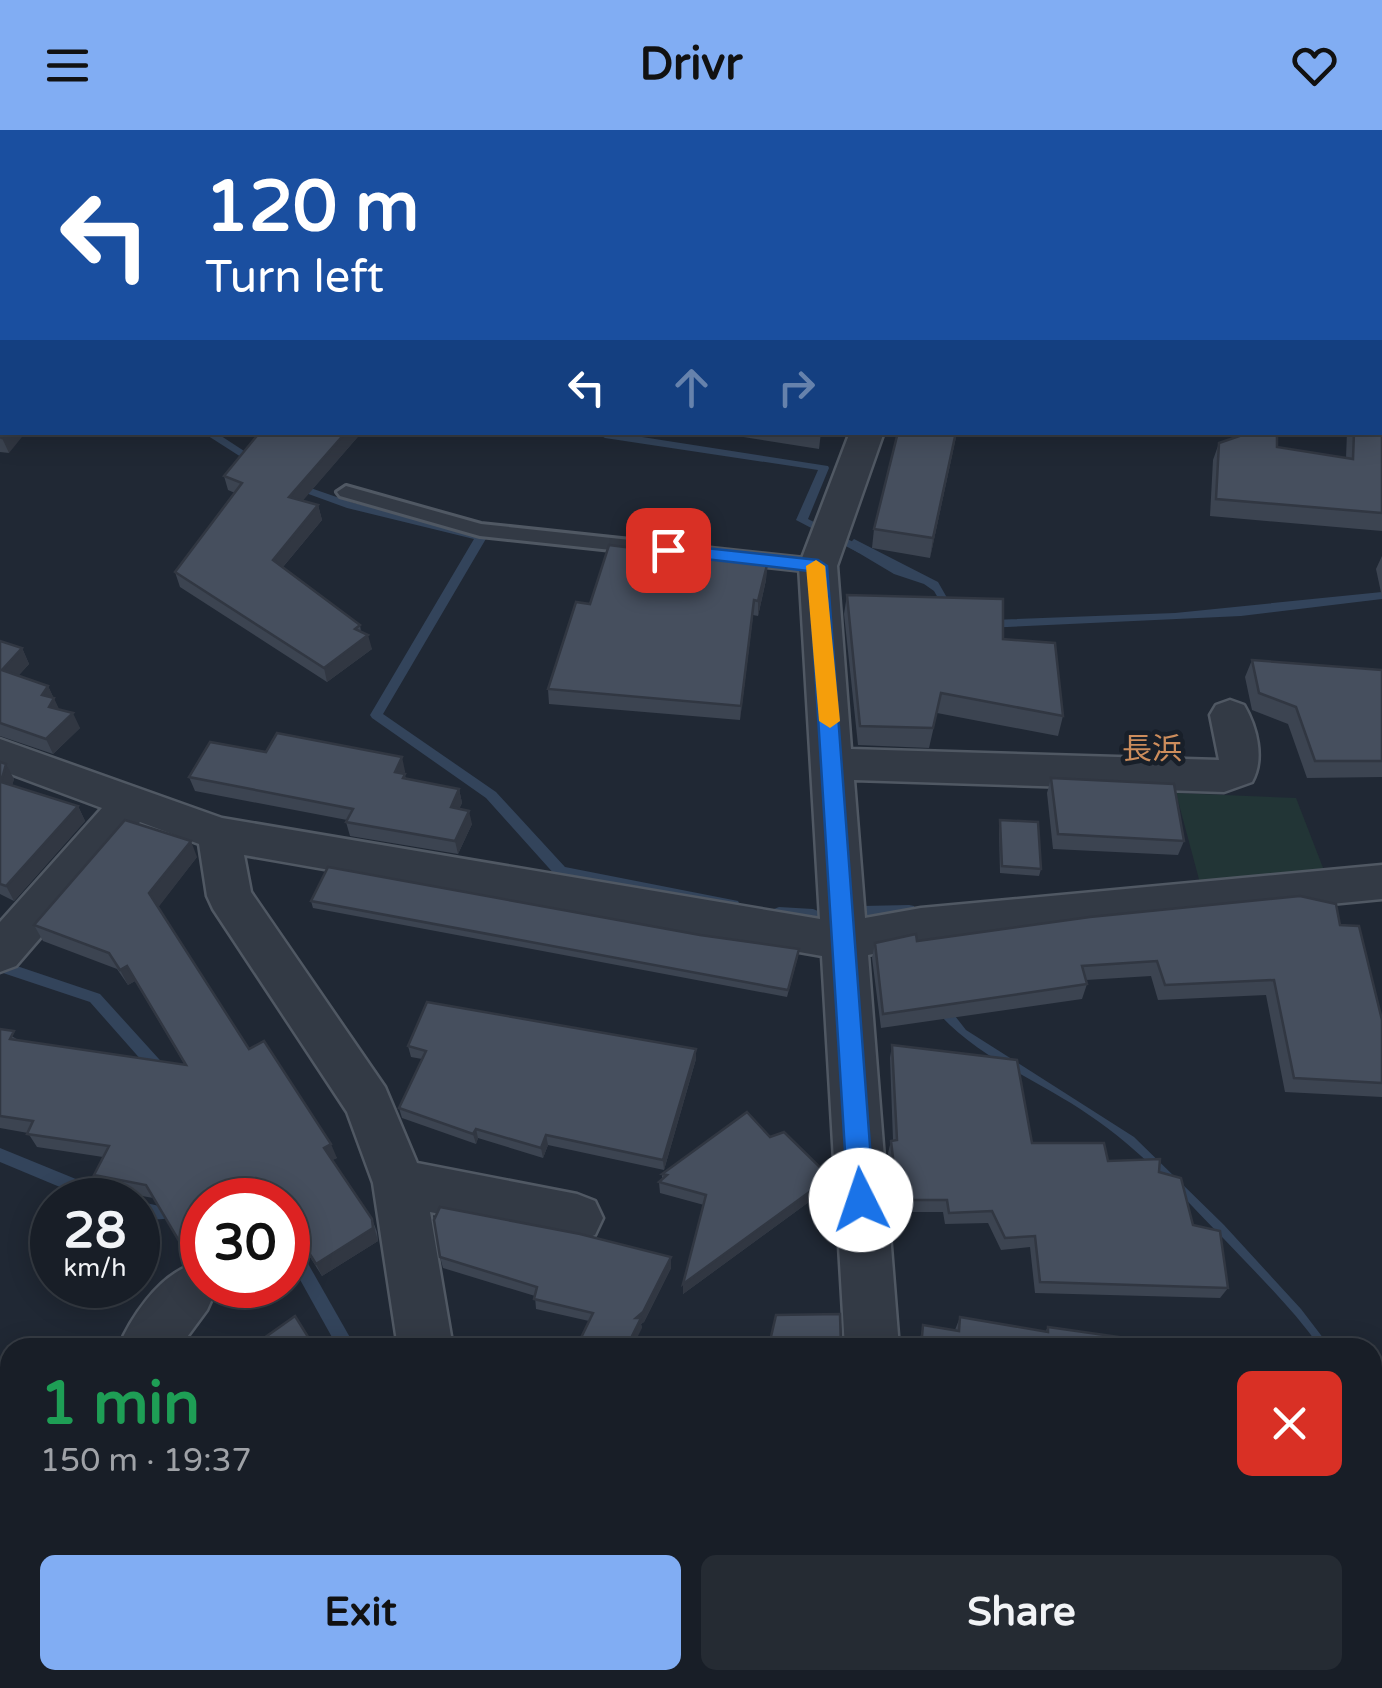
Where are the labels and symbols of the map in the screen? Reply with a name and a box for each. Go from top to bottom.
pin [626,508,711,593]
district label: 長浜 [1122,731,1182,768]
position arrow [809,1148,913,1252]
speed limit sign: 30 [180,1178,310,1308]

